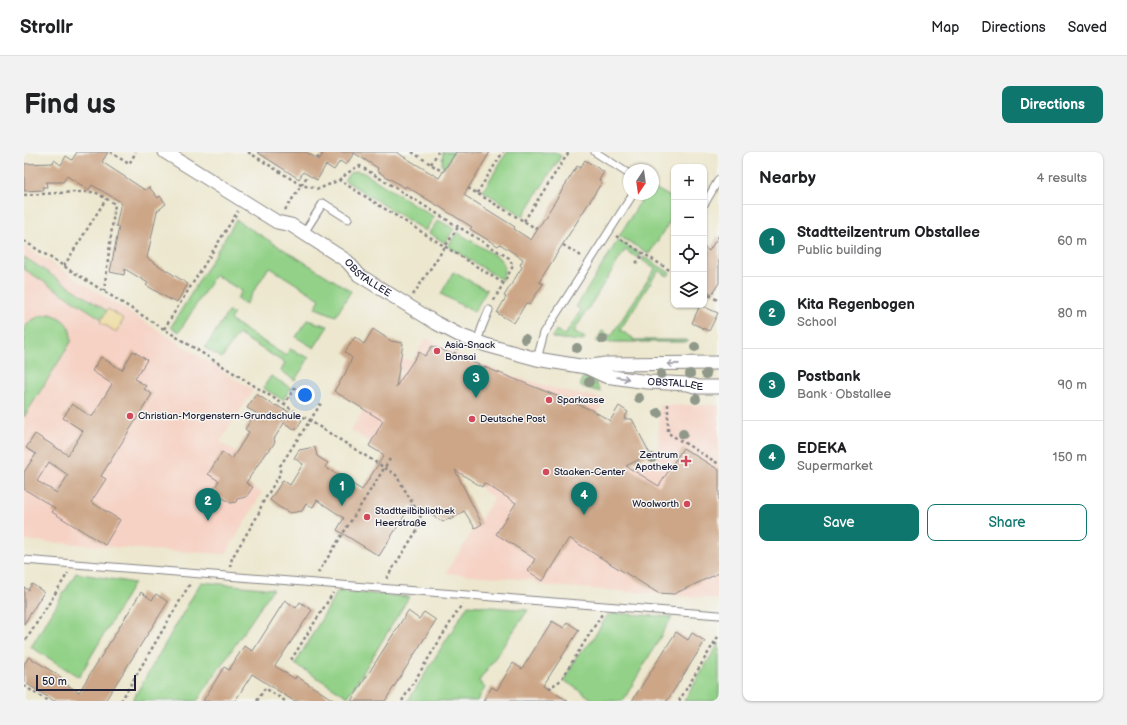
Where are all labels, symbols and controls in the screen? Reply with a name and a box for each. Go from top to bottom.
text: Strollr [20,16,73,39]
text: Map [931,19,959,36]
text: Directions [981,19,1046,36]
text: Saved [1068,19,1107,36]
button: Directions [1002,86,1103,123]
text: Find us [24,88,116,121]
north arrow [623,164,659,200]
map controls [671,164,707,308]
button: + [671,164,707,200]
text: Nearby [759,168,816,188]
text: 4 results [1037,170,1087,186]
button: − [671,200,707,236]
text: Stadtteilzentrum Obstallee [797,223,980,242]
text: 1 [769,233,775,249]
text: 60 m [1057,233,1087,249]
button: locate [671,236,707,272]
text: Public building [797,242,882,258]
street label: OBSTALLEE [342,256,394,300]
button: layers [671,272,707,308]
text: Kita Regenbogen [797,295,915,314]
text: 2 [768,305,776,321]
text: 80 m [1058,305,1087,321]
text: School [797,314,837,330]
place label: Asia-Snack Bonsai [445,339,495,363]
marker: Asia-Snack Bonsai [432,346,442,356]
one-way arrow [667,360,680,368]
pin: 3 [463,365,489,398]
text: Postbank [797,367,860,386]
one-way arrow [616,374,629,382]
street label: OBSTALLEE [647,376,704,393]
text: 3 [768,377,776,393]
text: 90 m [1058,377,1087,393]
your location [295,385,315,405]
text: Bank · Obstallee [797,386,891,402]
place label: Sparkasse [557,394,604,406]
marker: Sparkasse [544,395,554,405]
place label: Christian-Morgenstern-Grundschule [138,410,301,422]
marker: Christian-Morgenstern-Grundschule [125,411,135,421]
place label: Deutsche Post [480,413,546,425]
marker: Deutsche Post [467,414,477,424]
text: EDEKA [797,439,846,458]
place label: Zentrum Apotheke [635,449,678,473]
text: 4 [768,449,776,465]
text: 150 m [1053,449,1087,465]
marker: Zentrum Apotheke [681,456,691,466]
text: Supermarket [797,458,873,474]
place label: Staaken-Center [554,466,625,478]
marker: Staaken-Center [541,467,551,477]
pin: 1 [329,473,355,506]
pin: 4 [571,482,597,515]
pin: 2 [195,488,221,521]
place label: Woolworth [632,498,679,510]
marker: Woolworth [682,499,692,509]
button: Save [759,504,919,541]
button: Share [927,504,1087,541]
place label: Stadtteilbibliothek Heerstraße [375,505,455,529]
marker: Stadtteilbibliothek Heerstraße [362,512,372,522]
scale bar [36,673,136,692]
text: 50 m [42,675,67,688]

